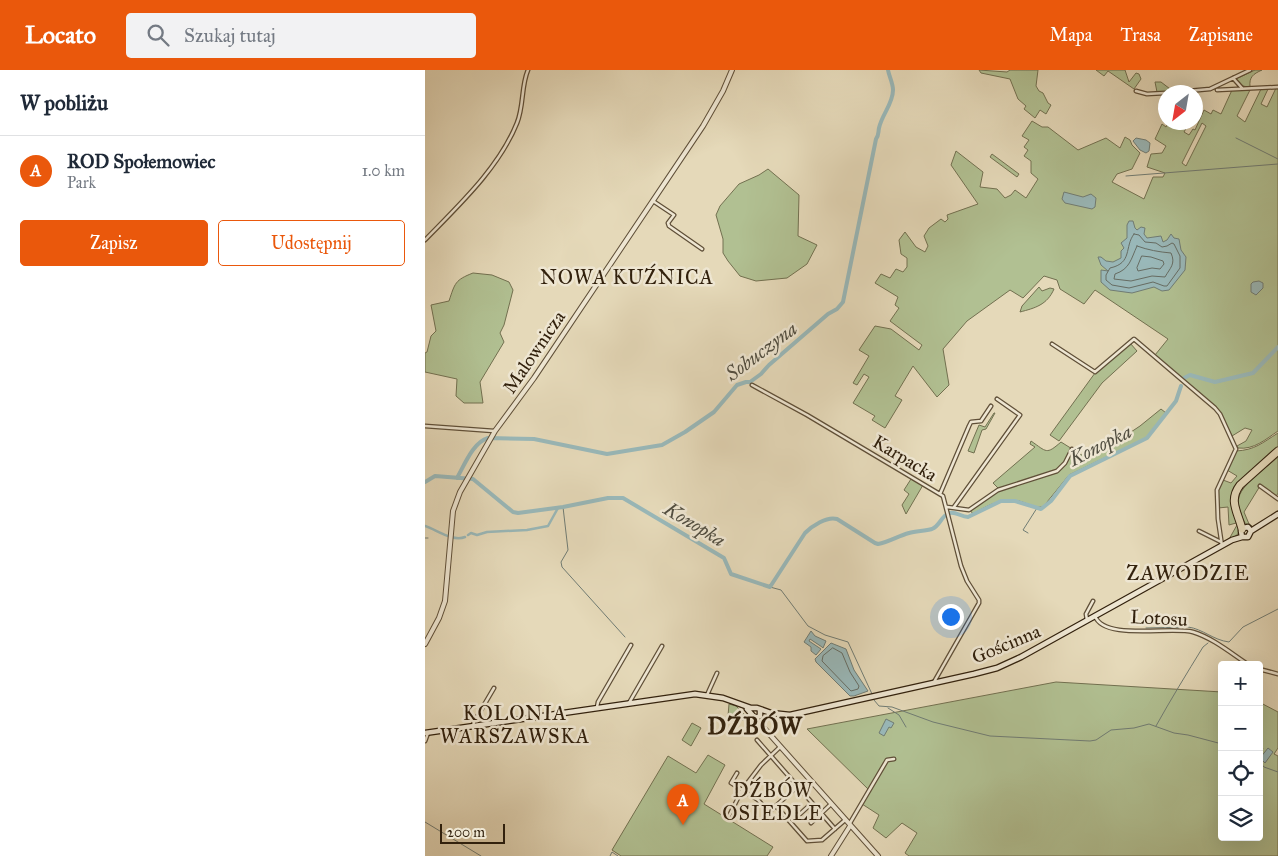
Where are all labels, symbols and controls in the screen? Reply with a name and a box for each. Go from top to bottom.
search box [126,13,476,58]
text: Locato [25,20,96,50]
icon: search [144,21,172,49]
text: Szukaj tutaj [184,24,276,47]
text: Mapa [1050,24,1092,46]
text: Trasa [1120,24,1161,46]
text: Zapisane [1189,24,1253,46]
north arrow [1158,85,1203,130]
text: W pobliżu [20,90,108,116]
text: ROD Społemowiec [67,150,215,173]
text: A [31,161,41,180]
text: 1.0 km [362,161,405,180]
text: Park [67,173,96,192]
button: Zapisz [20,220,208,266]
button: Udostępnij [218,220,405,266]
district label: NOWA KUŹNICA [540,263,714,289]
street label: Malownicza [498,305,571,398]
water label: Sobuczyna [720,316,802,386]
water label: Konopka [1064,419,1136,472]
street label: Karpacka [869,430,942,487]
water label: Konopka [659,496,730,552]
district label: ZAWODZIE [1126,560,1250,586]
your location [938,604,964,630]
street label: Lotosu [1130,605,1188,631]
street label: Gościnna [968,619,1045,669]
map controls [1218,661,1263,841]
button: + [1218,661,1263,706]
district label: KOLONIA WARSZAWSKA [440,701,590,748]
button: − [1218,706,1263,751]
district label: DŹBÓW [707,710,803,741]
button: locate [1218,751,1263,796]
district label: DŹBÓW OSIEDLE [722,776,824,825]
pin: A [667,784,699,825]
button: layers [1218,796,1263,841]
scale bar [440,821,505,844]
text: 200 m [447,824,485,841]

